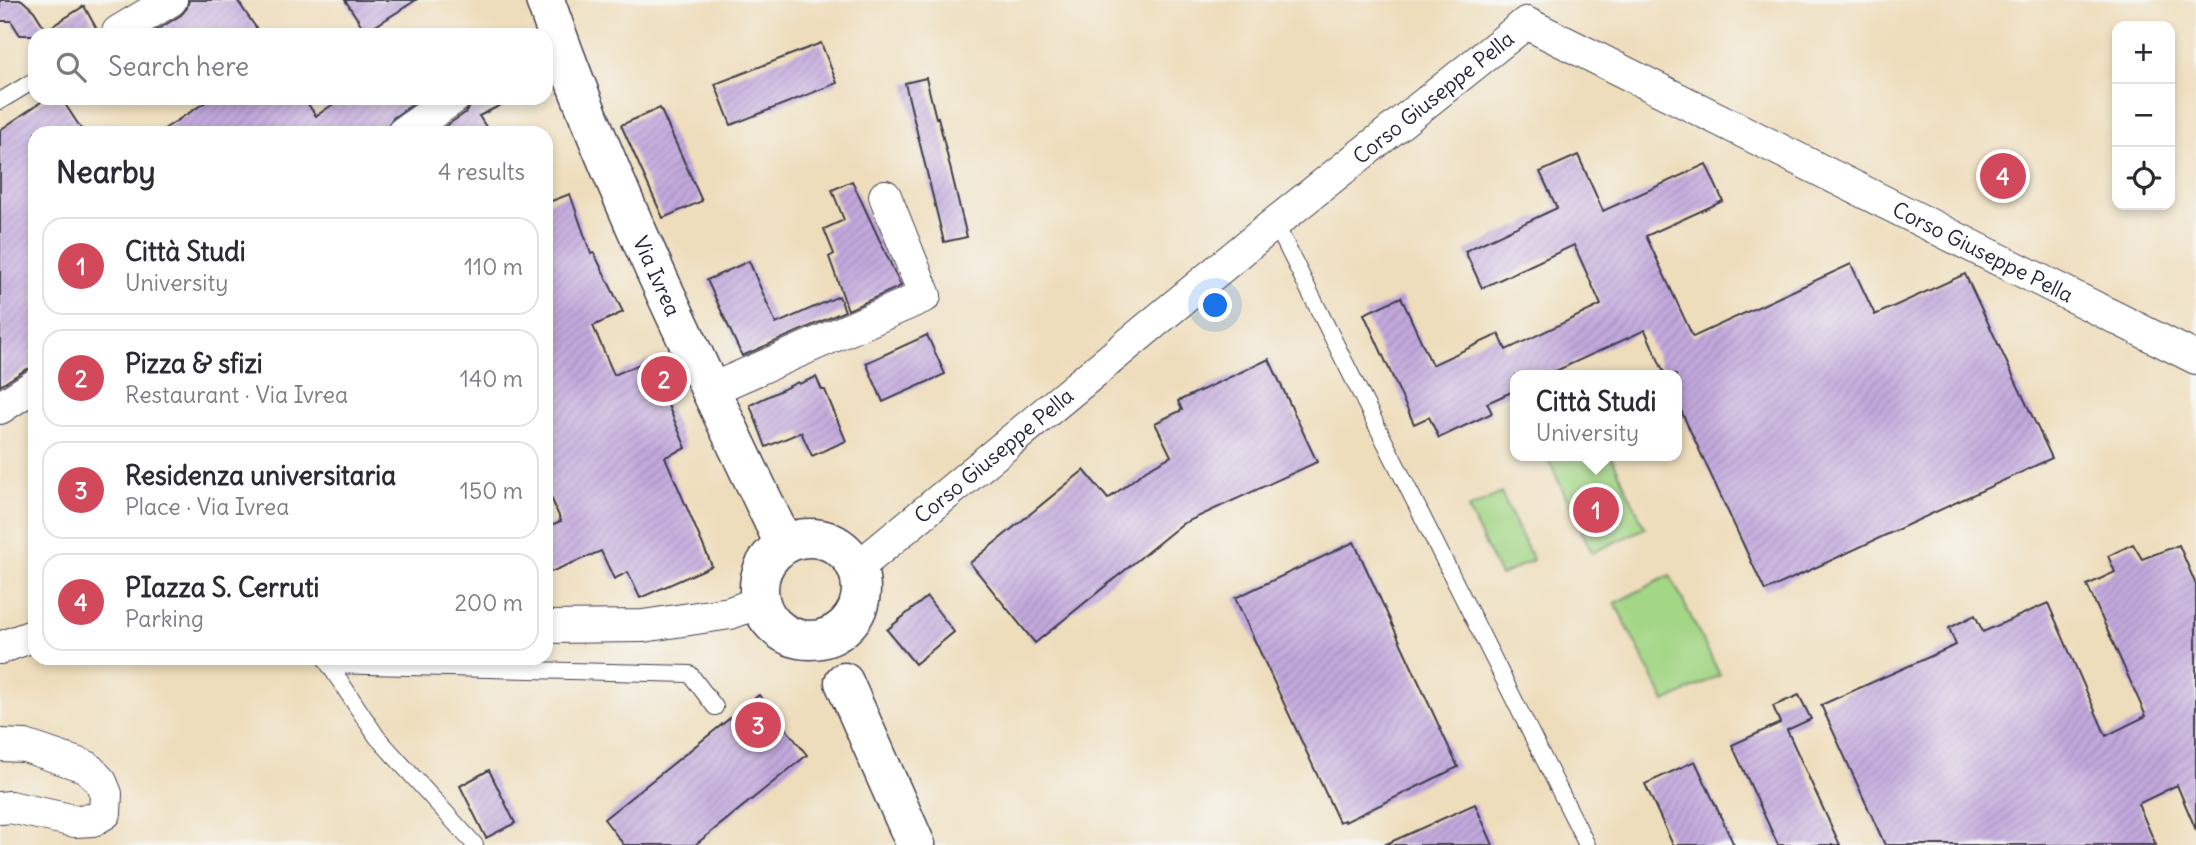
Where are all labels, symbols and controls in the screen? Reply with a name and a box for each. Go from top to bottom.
map controls [2112,21,2175,210]
button: + [2112,21,2175,84]
street label: Corso Giuseppe Pella [1347,25,1519,169]
search box [28,28,553,105]
icon: search [52,48,90,86]
text: Search here [108,50,249,83]
button: − [2112,84,2175,147]
button: locate [2112,147,2175,210]
pin: 4 [1980,150,2026,202]
text: Nearby [56,153,156,191]
text: 4 results [438,157,525,186]
street label: Corso Giuseppe Pella [1888,195,2078,308]
street label: Via Ivrea [628,232,687,320]
text: Città Studi [125,235,245,268]
text: 1 [76,252,86,281]
text: 110 m [464,252,523,281]
text: University [125,268,228,297]
your location [1198,288,1232,322]
text: Pizza & sfizi [125,347,263,380]
pin: 2 [641,353,687,405]
text: 2 [75,364,87,393]
text: 140 m [460,364,523,393]
popup [1510,370,1682,461]
text: Restaurant · Via Ivrea [125,380,348,409]
street label: Corso Giuseppe Pella [908,382,1079,529]
text: Città Studi [1536,385,1656,418]
text: University [1536,418,1639,447]
text: Residenza universitaria [125,459,396,492]
text: 3 [74,476,88,505]
text: 150 m [460,476,523,505]
pin: 1 [1573,484,1619,536]
text: Place · Via Ivrea [125,492,289,521]
text: PIazza S. Cerruti [125,571,319,604]
text: 4 [74,588,88,617]
text: 200 m [454,588,523,617]
text: Parking [125,604,204,633]
pin: 3 [735,699,781,751]

